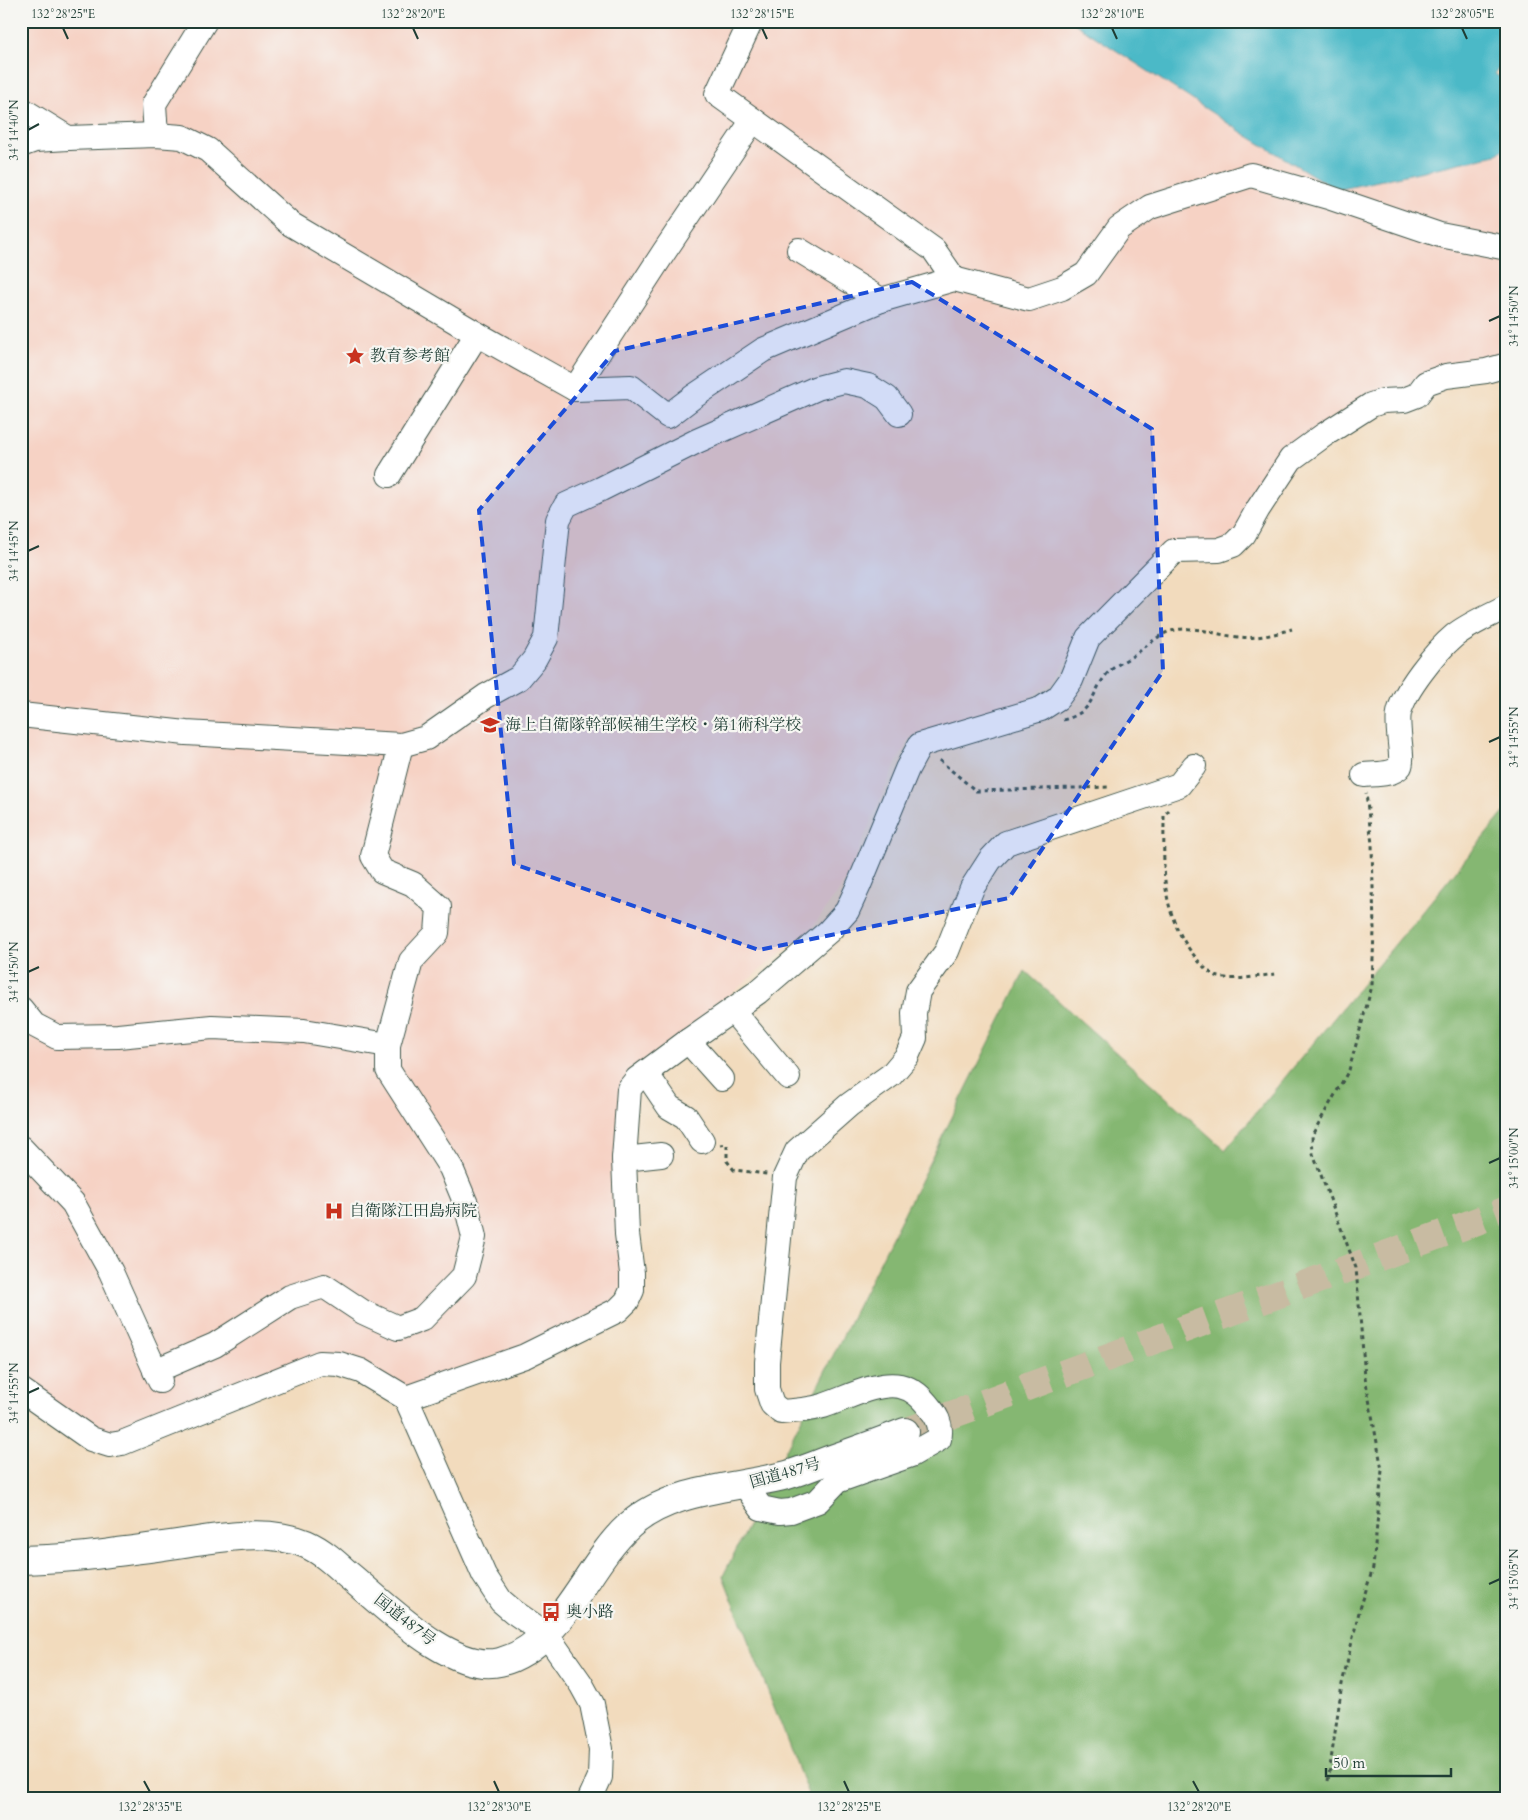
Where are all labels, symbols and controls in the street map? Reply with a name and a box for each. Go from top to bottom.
text: 132°28'25"E [31,6,95,22]
text: 132°28'20"E [381,6,445,22]
text: 132°28'15"E [730,6,794,22]
text: 132°28'10"E [1080,6,1144,22]
text: 132°28'05"E [1430,6,1494,22]
text: 34°14'40"N [6,99,22,160]
text: 34°14'50"N [1506,285,1522,346]
place icon: 教育参考館 [344,345,366,367]
place label: 教育参考館 [370,345,450,367]
text: 34°14'45"N [6,520,22,581]
text: 34°14'55"N [1506,706,1522,767]
school or university icon: 海上自衛隊幹部候補生学校・第1術科学校 [479,714,501,736]
place label: 海上自衛隊幹部候補生学校・第1術科学校 [505,714,801,736]
text: 34°14'50"N [6,941,22,1002]
text: 34°15'00"N [1506,1127,1522,1188]
hospital icon: 自衛隊江田島病院 [323,1200,345,1222]
place label: 自衛隊江田島病院 [349,1200,477,1222]
text: 34°14'55"N [6,1362,22,1423]
street label: 国道487号 [747,1452,823,1494]
text: 34°15'05"N [1506,1548,1522,1609]
street label: 国道487号 [370,1589,440,1651]
bus stop icon: 奥小路 [540,1601,562,1623]
place label: 奥小路 [566,1601,614,1623]
scale bar [1326,1745,1450,1777]
text: 50 m [1333,1753,1365,1773]
text: 132°28'35"E [118,1799,182,1815]
text: 132°28'30"E [467,1799,531,1815]
text: 132°28'25"E [817,1799,881,1815]
text: 132°28'20"E [1167,1799,1231,1815]

